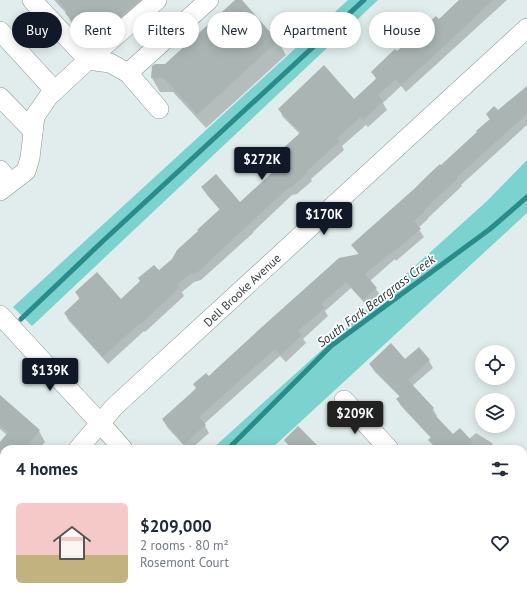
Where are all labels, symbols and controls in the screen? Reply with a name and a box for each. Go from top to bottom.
chip: Buy [12,12,62,48]
chip: Rent [70,12,125,48]
chip: Filters [133,12,199,48]
chip: New [207,12,262,48]
chip: Apartment [270,12,361,48]
chip: House [369,12,435,48]
pin: $272K [234,147,290,181]
text: $272K [243,151,281,168]
pin: $170K [296,202,352,236]
text: $170K [305,206,343,223]
street label: Dell Brooke Avenue [200,250,284,330]
water label: South Fork Beargrass Creek [313,250,439,351]
map controls [475,345,515,433]
button: locate [475,345,515,385]
pin: $139K [22,358,78,392]
text: $139K [31,362,69,379]
button: layers [475,393,515,433]
pin: $209K [327,401,383,435]
text: $209K [336,405,374,422]
text: 4 homes [16,458,78,480]
icon: filters [489,458,511,480]
text: $209,000 [140,515,212,537]
icon: home [48,519,96,567]
icon: heart [489,532,511,554]
text: 2 rooms · 80 m² [140,537,229,554]
text: Rosemont Court [140,554,229,571]

